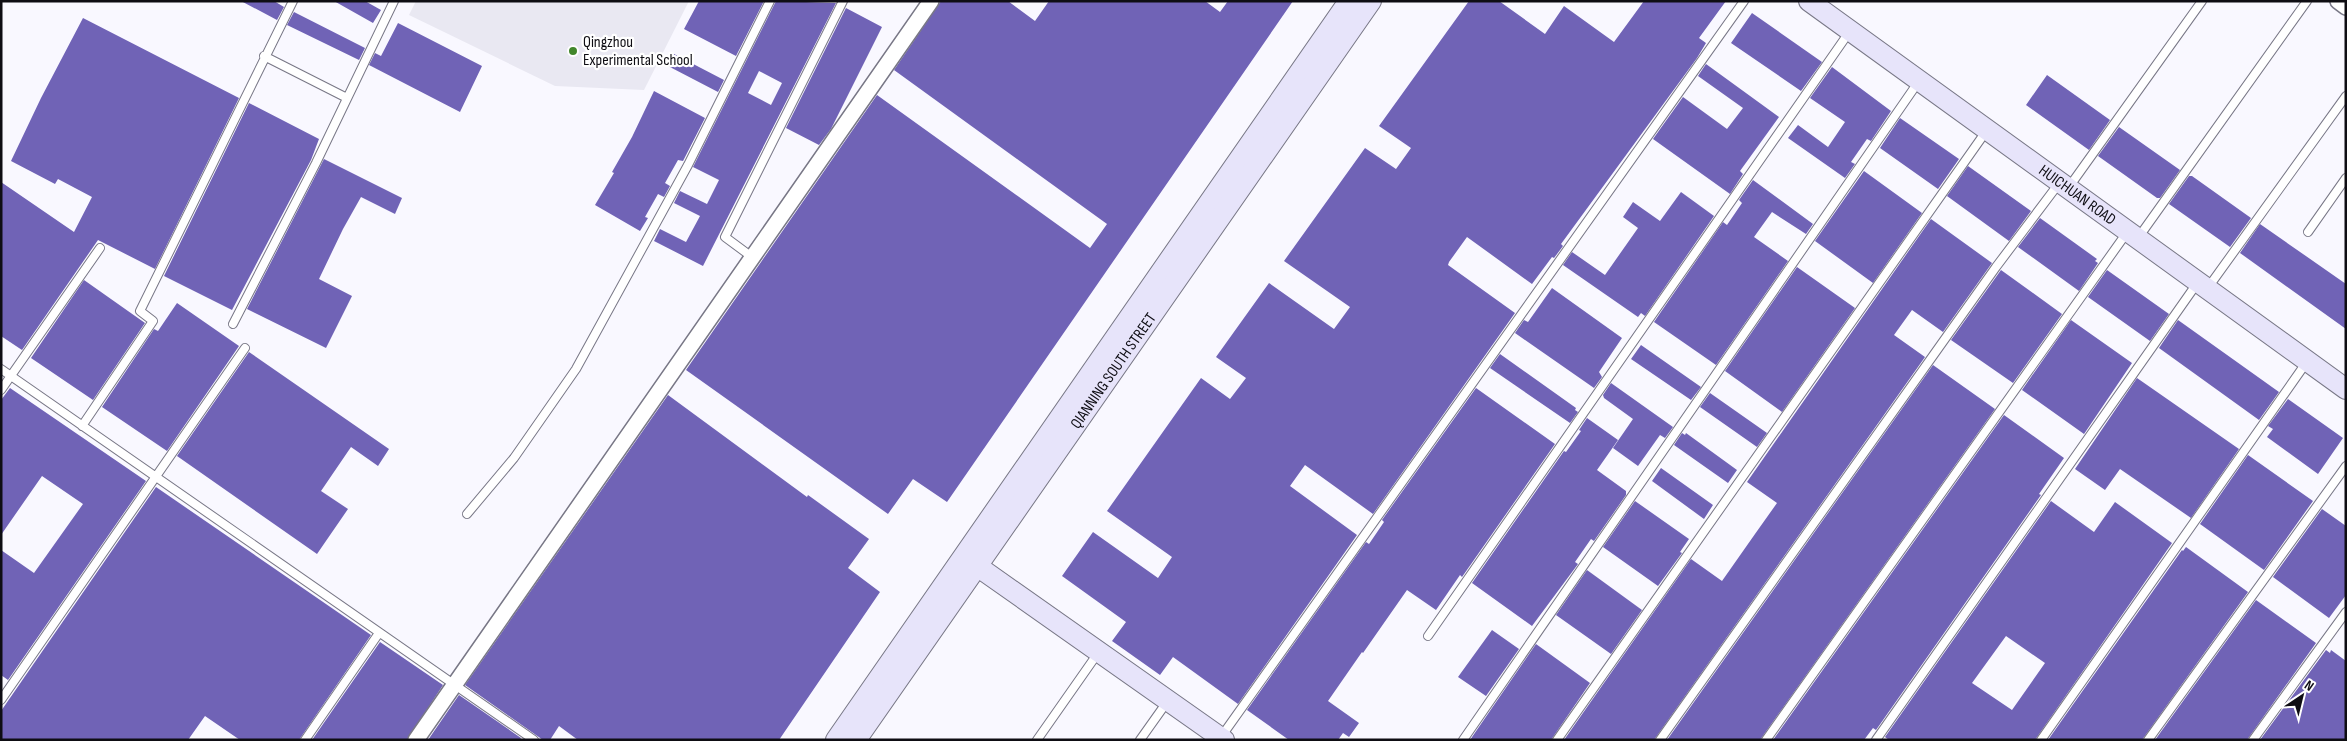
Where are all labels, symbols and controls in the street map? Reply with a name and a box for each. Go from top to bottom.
place label: Qingzhou Experimental School [583,33,693,70]
marker: Qingzhou Experimental School [567,45,579,57]
street label: HUICHUAN ROAD [2035,161,2120,229]
street label: QIANNING SOUTH STREET [1066,309,1160,432]
north arrow [2277,671,2327,721]
text: N [2301,677,2317,695]

